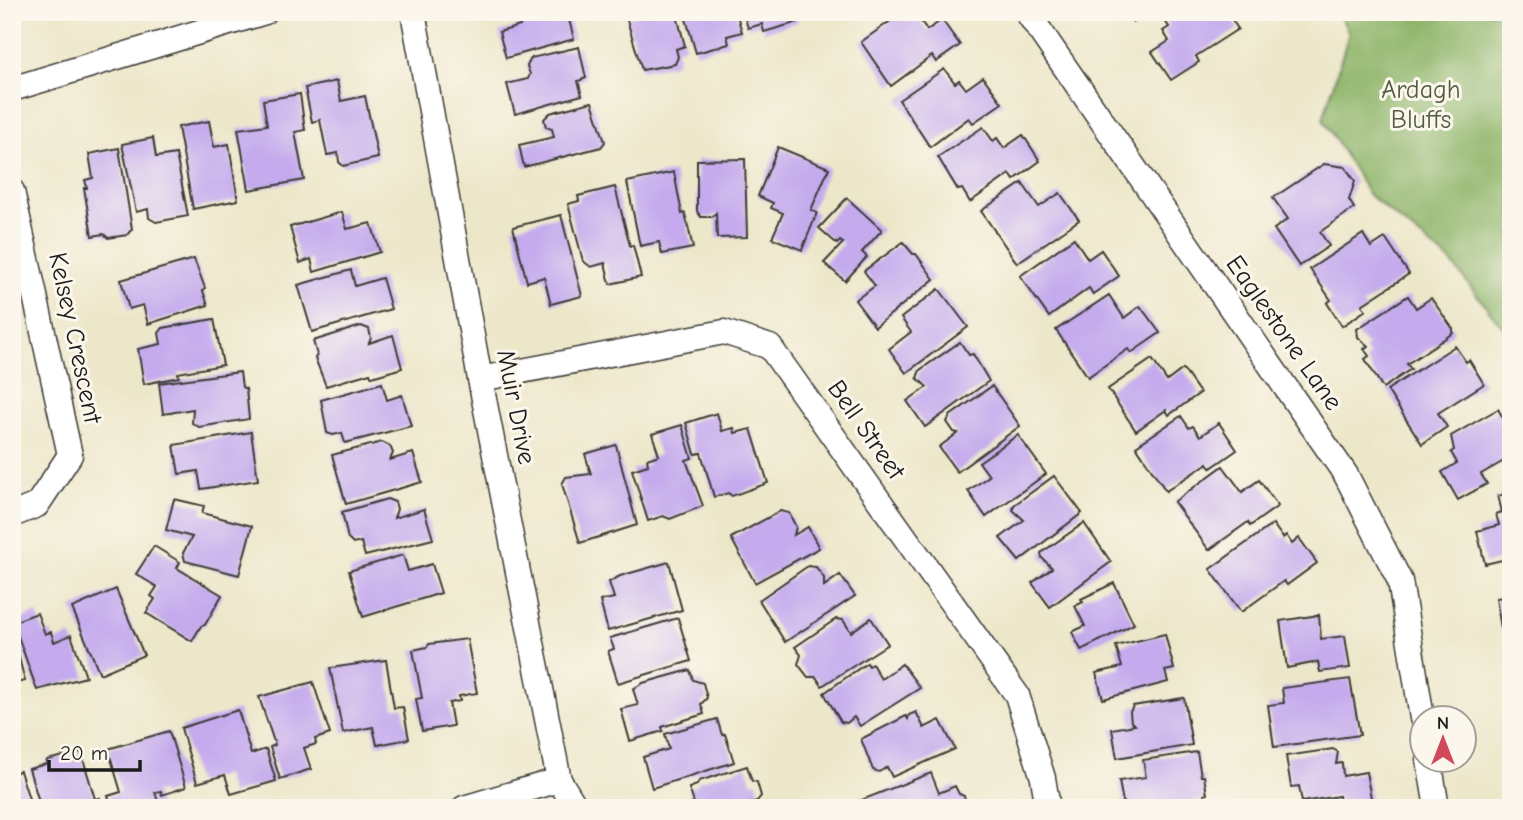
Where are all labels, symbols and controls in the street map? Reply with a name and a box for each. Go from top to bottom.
park label: Ardagh Bluffs [1381,75,1461,135]
street label: Kelsey Crescent [42,250,108,428]
street label: Eaglestone Lane [1219,250,1349,416]
street label: Muir Drive [490,347,542,467]
street label: Bell Street [821,375,912,487]
north arrow [1408,704,1478,774]
text: N [1437,712,1449,734]
scale bar [49,729,140,773]
text: 20 m [60,741,108,765]

